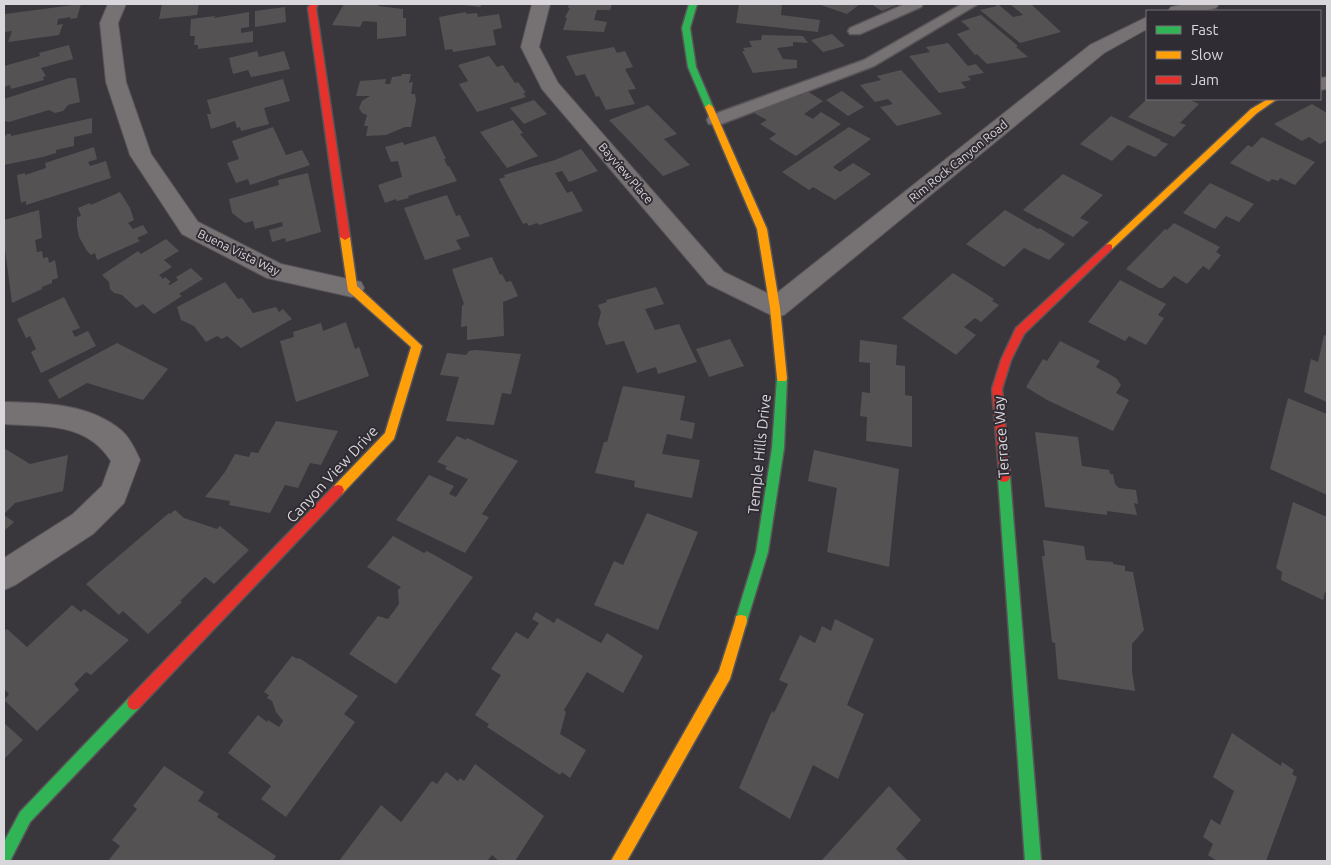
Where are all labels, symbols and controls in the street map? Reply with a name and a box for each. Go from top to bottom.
legend [1146,10,1321,100]
text: Fast [1191,21,1219,38]
text: Slow [1191,46,1224,63]
text: Jam [1191,71,1219,88]
street label: Rim Rock Canyon Road [906,117,1010,205]
street label: Bayview Place [596,140,656,206]
street label: Buena Vista Way [196,227,282,278]
street label: Temple Hills Drive [744,393,774,515]
street label: Terrace Way [990,395,1012,479]
street label: Canyon View Drive [283,422,381,526]

